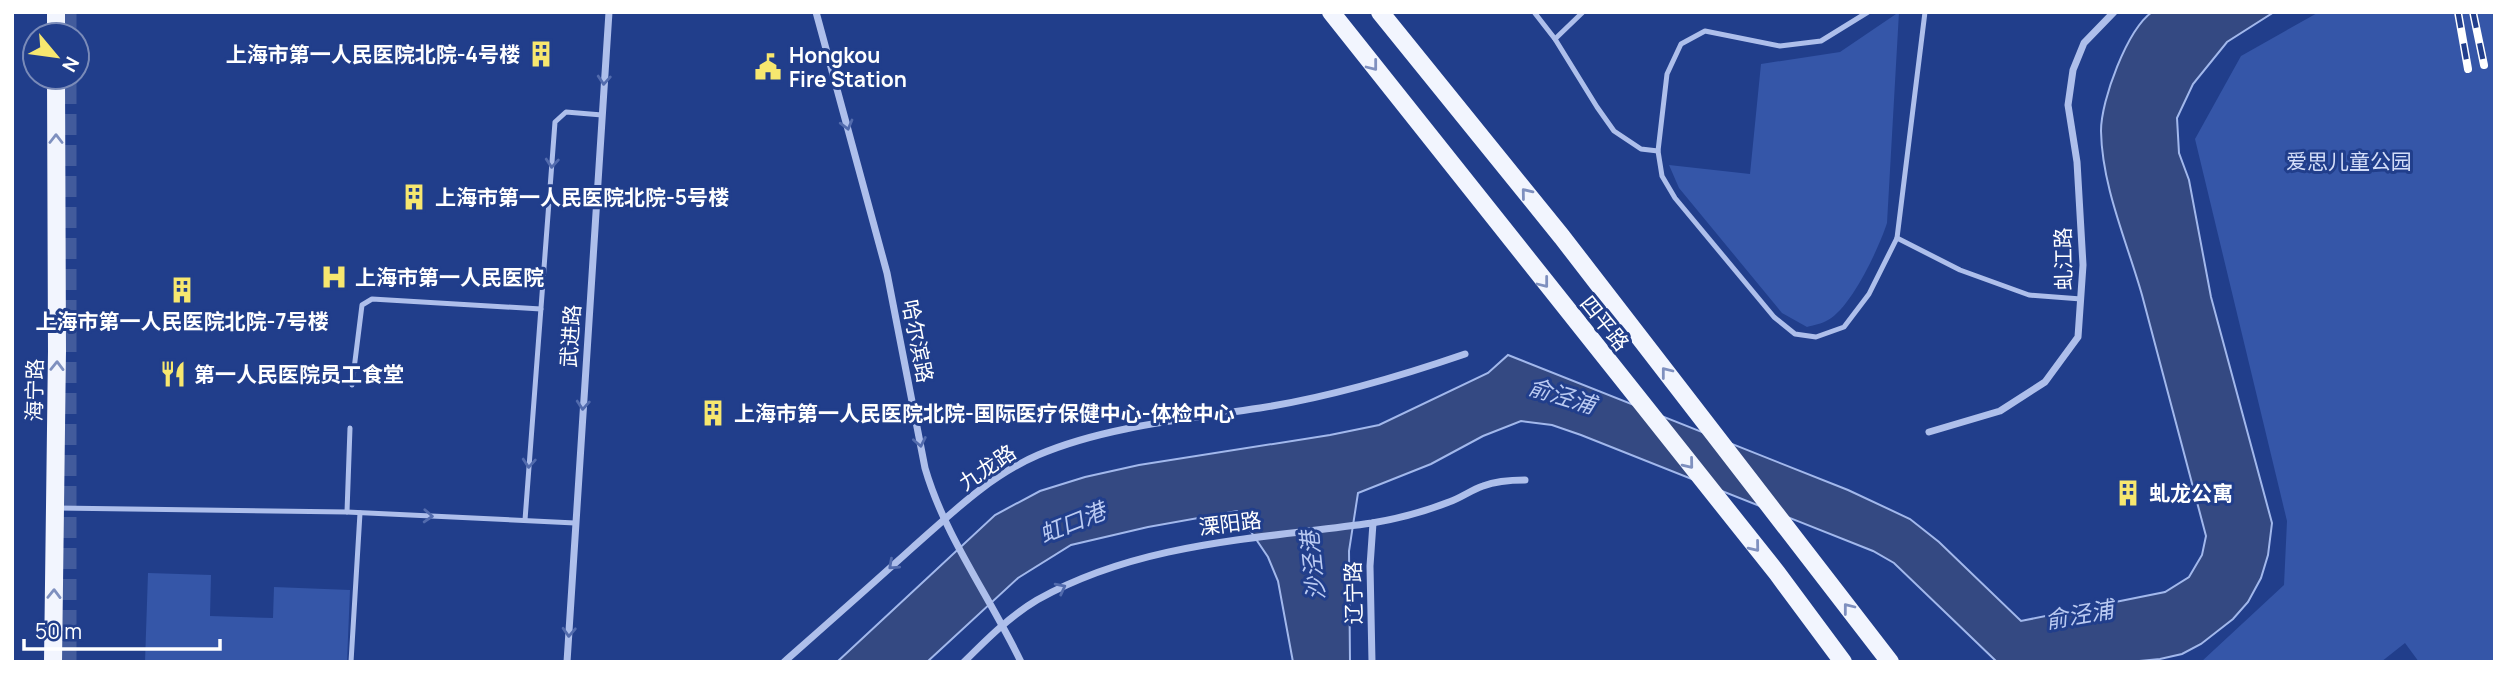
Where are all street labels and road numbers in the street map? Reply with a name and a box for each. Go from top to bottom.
street label: 虬江路 [2048,227,2078,291]
street label: 四平路 [1574,290,1636,356]
street label: 哈尔滨路 [896,297,940,385]
street label: 武进路 [554,304,586,368]
street label: 海宁路 [19,358,49,422]
street label: 九龙路 [953,438,1021,496]
street label: 溧阳路 [1197,505,1263,541]
street label: 辽宁路 [1338,561,1368,625]

